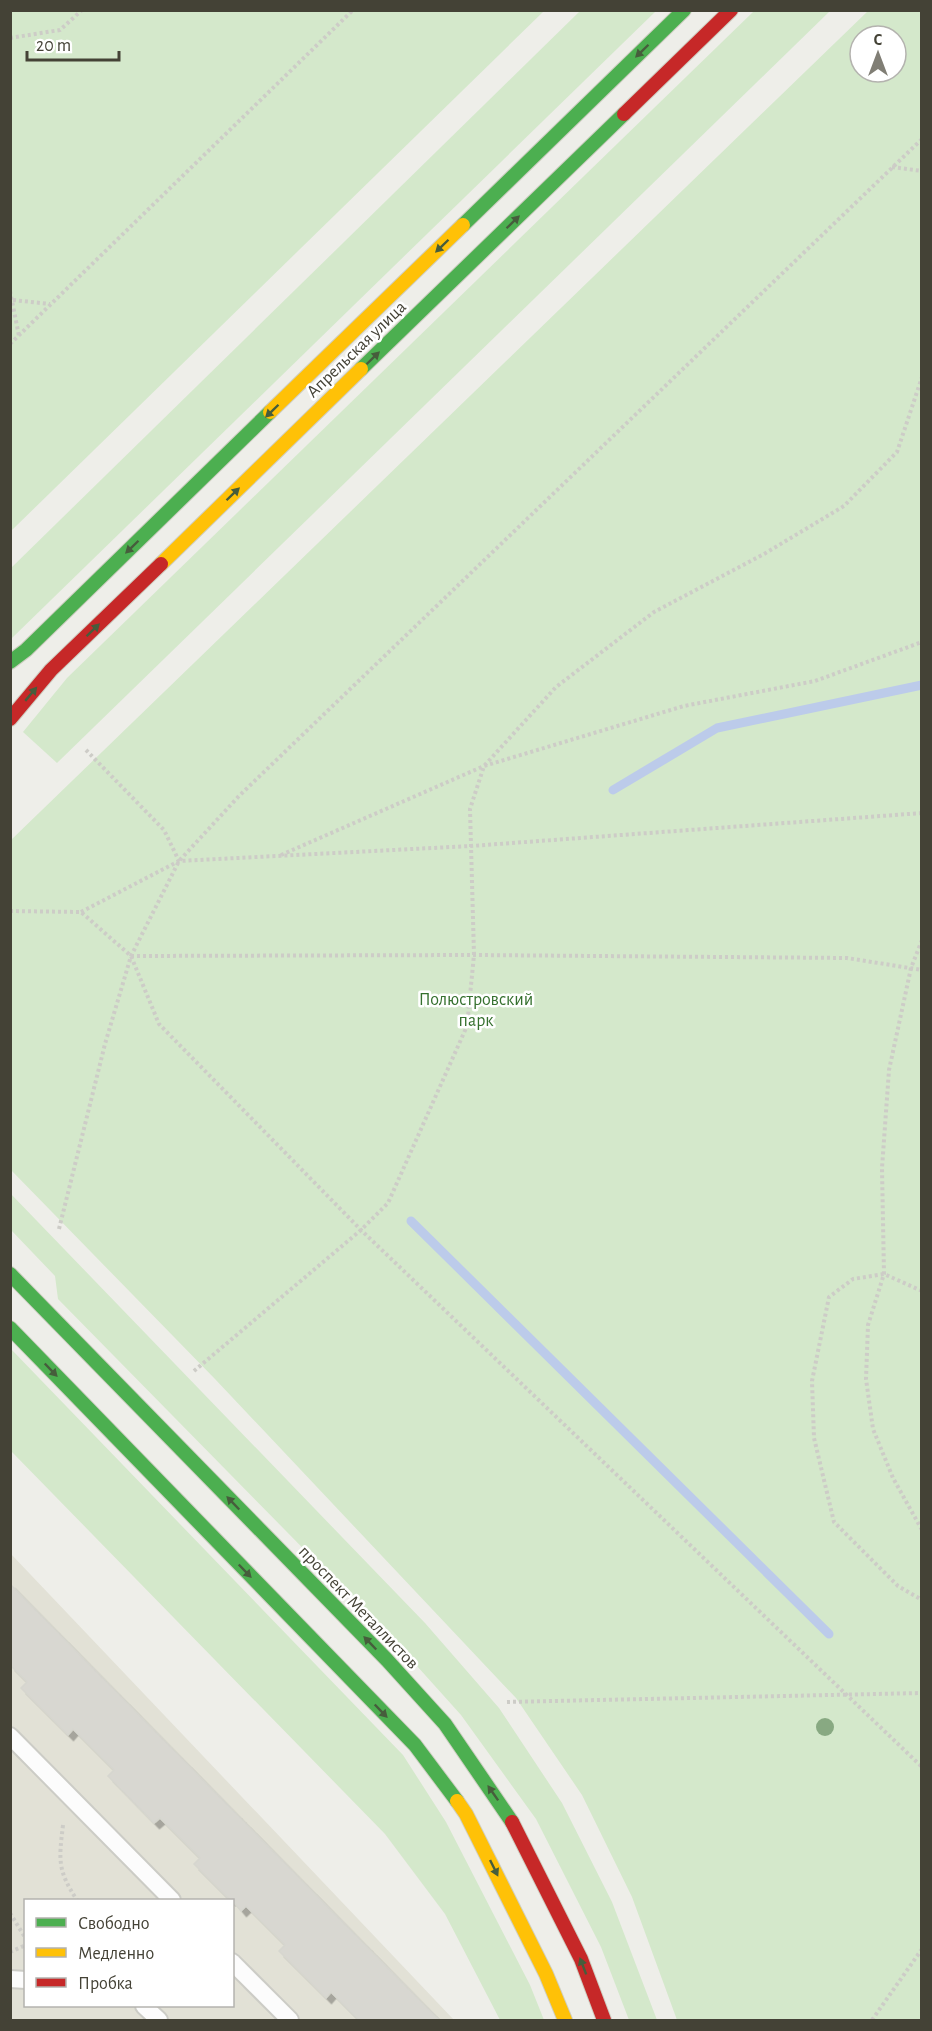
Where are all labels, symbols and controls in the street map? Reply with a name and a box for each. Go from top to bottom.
scale bar [27,24,118,62]
north arrow [848,24,908,84]
text: С [874,32,883,48]
text: 20 m [36,37,71,55]
one-way arrow [635,44,649,58]
one-way arrow [505,216,519,230]
one-way arrow [435,238,449,252]
street label: Апрельская улица [304,298,410,401]
one-way arrow [365,351,380,365]
one-way arrow [265,404,280,418]
one-way arrow [225,488,240,501]
one-way arrow [125,540,140,554]
one-way arrow [86,623,100,637]
one-way arrow [24,687,37,702]
park label: Полюстровский парк [419,991,533,1030]
one-way arrow [44,1363,58,1378]
one-way arrow [227,1497,241,1511]
street label: проспект Металлистов [295,1543,422,1673]
one-way arrow [238,1563,252,1577]
one-way arrow [363,1636,377,1650]
one-way arrow [374,1703,388,1718]
one-way arrow [487,1786,499,1802]
one-way arrow [489,1860,498,1877]
legend [24,1899,234,2007]
text: Свободно [78,1914,150,1933]
text: Медленно [78,1945,154,1963]
one-way arrow [578,1956,588,1974]
text: Пробка [78,1974,133,1993]

